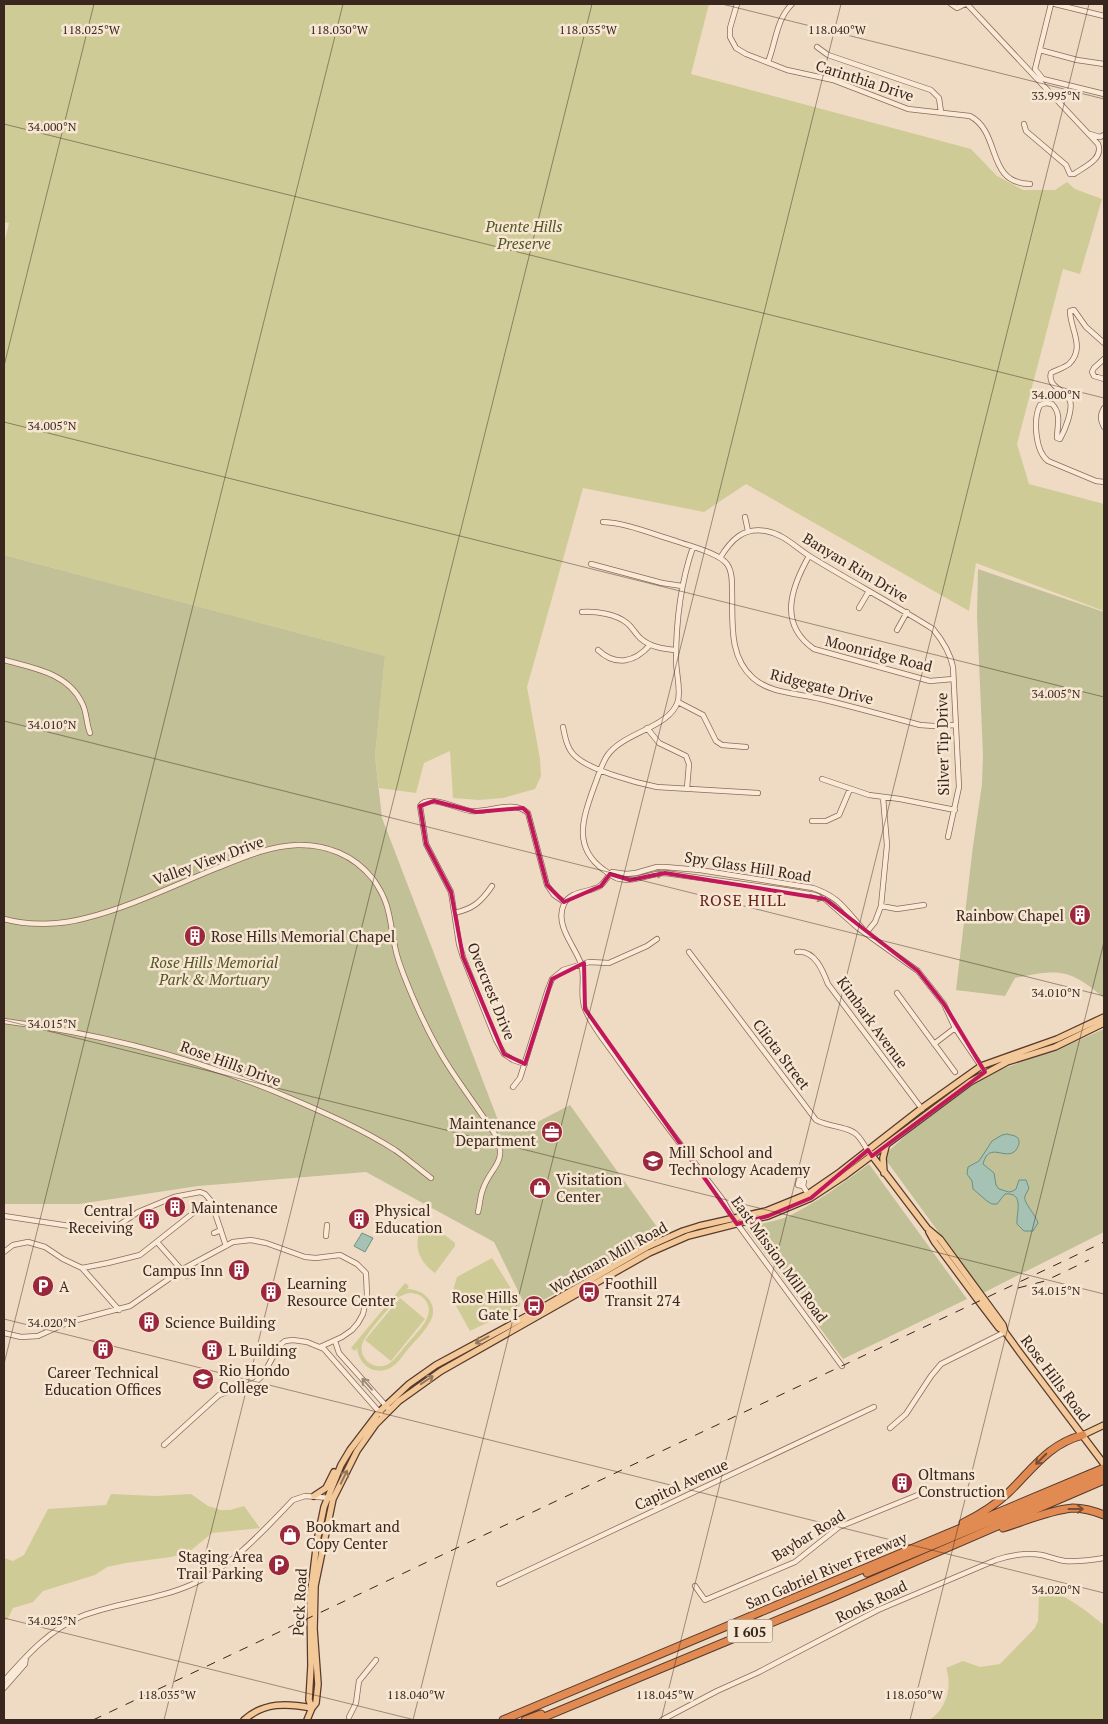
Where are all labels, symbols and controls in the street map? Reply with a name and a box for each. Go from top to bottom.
text: 118.025°W [62,22,121,37]
text: 118.030°W [310,22,369,37]
text: 118.035°W [559,22,618,37]
text: 118.040°W [808,22,867,37]
street label: Carinthia Drive [813,55,917,105]
text: 33.995°N [1031,88,1081,103]
text: 34.000°N [27,119,77,134]
park label: Puente Hills Preserve [484,216,563,253]
text: 34.000°N [1031,387,1081,402]
text: 34.005°N [27,418,77,433]
street label: Banyan Rim Drive [799,528,913,606]
street label: Moonridge Road [823,630,935,676]
street label: Ridgegate Drive [768,663,876,709]
text: 34.005°N [1031,686,1081,701]
street label: Silver Tip Drive [931,692,953,796]
text: 34.010°N [27,717,77,732]
street label: Valley View Drive [150,831,266,889]
street label: Spy Glass Hill Road [683,846,813,886]
one-way arrow [648,869,664,879]
district label: ROSE HILL [699,889,787,911]
one-way arrow [808,892,824,902]
building icon: Rainbow Chapel [1068,903,1092,927]
place label: Rainbow Chapel [956,905,1064,925]
building icon: Rose Hills Memorial Chapel [183,924,207,948]
place label: Rose Hills Memorial Chapel [211,926,395,946]
street label: Overcrest Drive [463,939,521,1043]
park label: Rose Hills Memorial Park & Mortuary [149,952,279,989]
street label: Kimbark Avenue [833,972,913,1072]
text: 34.010°N [1031,985,1081,1000]
street label: Cliota Street [749,1015,815,1094]
text: 34.015°N [27,1016,77,1031]
street label: Rose Hills Drive [178,1036,284,1090]
place label: Maintenance Department [449,1113,536,1150]
office icon: Maintenance Department [540,1120,564,1144]
place label: Mill School and Technology Academy [669,1142,811,1179]
school or university icon: Mill School and Technology Academy [641,1149,665,1173]
place label: Visitation Center [556,1169,622,1206]
shop icon: Visitation Center [528,1176,552,1200]
street label: East Mission Mill Road [727,1192,833,1326]
building icon: Maintenance [163,1195,187,1219]
place label: Maintenance [191,1197,278,1217]
place label: Central Receiving [68,1200,134,1237]
place label: Physical Education [375,1200,443,1237]
building icon: Central Receiving [137,1207,161,1231]
building icon: Physical Education [347,1207,371,1231]
street label: Workman Mill Road [546,1216,670,1298]
building icon: Campus Inn [227,1258,251,1282]
place label: Campus Inn [142,1260,223,1280]
place label: Learning Resource Center [287,1273,396,1310]
place label: Foothill Transit 274 [605,1273,680,1310]
parking icon: A [31,1274,55,1298]
place label: A [59,1276,70,1296]
building icon: Learning Resource Center [259,1280,283,1304]
bus stop icon: Foothill Transit 274 [577,1280,601,1304]
text: 34.015°N [1031,1283,1081,1298]
place label: Rose Hills Gate I [452,1287,518,1324]
bus stop icon: Rose Hills Gate I [522,1294,546,1318]
building icon: Science Building [137,1310,161,1334]
place label: Science Building [165,1312,277,1332]
text: 34.020°N [27,1315,77,1330]
street label: Rose Hills Road [1017,1331,1095,1425]
one-way arrow [474,1335,489,1345]
building icon: Career Technical Education Offices [91,1337,115,1361]
building icon: L Building [200,1338,224,1362]
place label: L Building [228,1340,297,1360]
place label: Rio Hondo College [219,1360,290,1397]
place label: Career Technical Education Offices [44,1362,162,1399]
school or university icon: Rio Hondo College [191,1367,215,1391]
one-way arrow [420,1374,434,1384]
one-way arrow [361,1378,373,1391]
one-way arrow [1035,1452,1047,1465]
street label: Capitol Avenue [631,1454,731,1514]
place label: Oltmans Construction [918,1464,1005,1501]
one-way arrow [339,1470,349,1485]
building icon: Oltmans Construction [890,1471,914,1495]
one-way arrow [1068,1504,1084,1514]
street label: Baybar Road [768,1505,848,1565]
place label: Bookmart and Copy Center [306,1516,400,1553]
shop icon: Bookmart and Copy Center [278,1523,302,1547]
street label: San Gabriel River Freeway [742,1527,910,1613]
place label: Staging Area Trail Parking [177,1546,264,1583]
parking icon: Staging Area Trail Parking [267,1553,291,1577]
street label: Peck Road [287,1568,311,1636]
street label: Rooks Road [832,1575,910,1627]
text: 34.020°N [1031,1582,1081,1597]
text: 34.025°N [27,1613,77,1628]
road number: I 605 [728,1620,772,1642]
text: 118.035°W [138,1687,197,1702]
text: 118.040°W [387,1687,446,1702]
text: 118.045°W [636,1687,695,1702]
text: 118.050°W [885,1687,944,1702]

